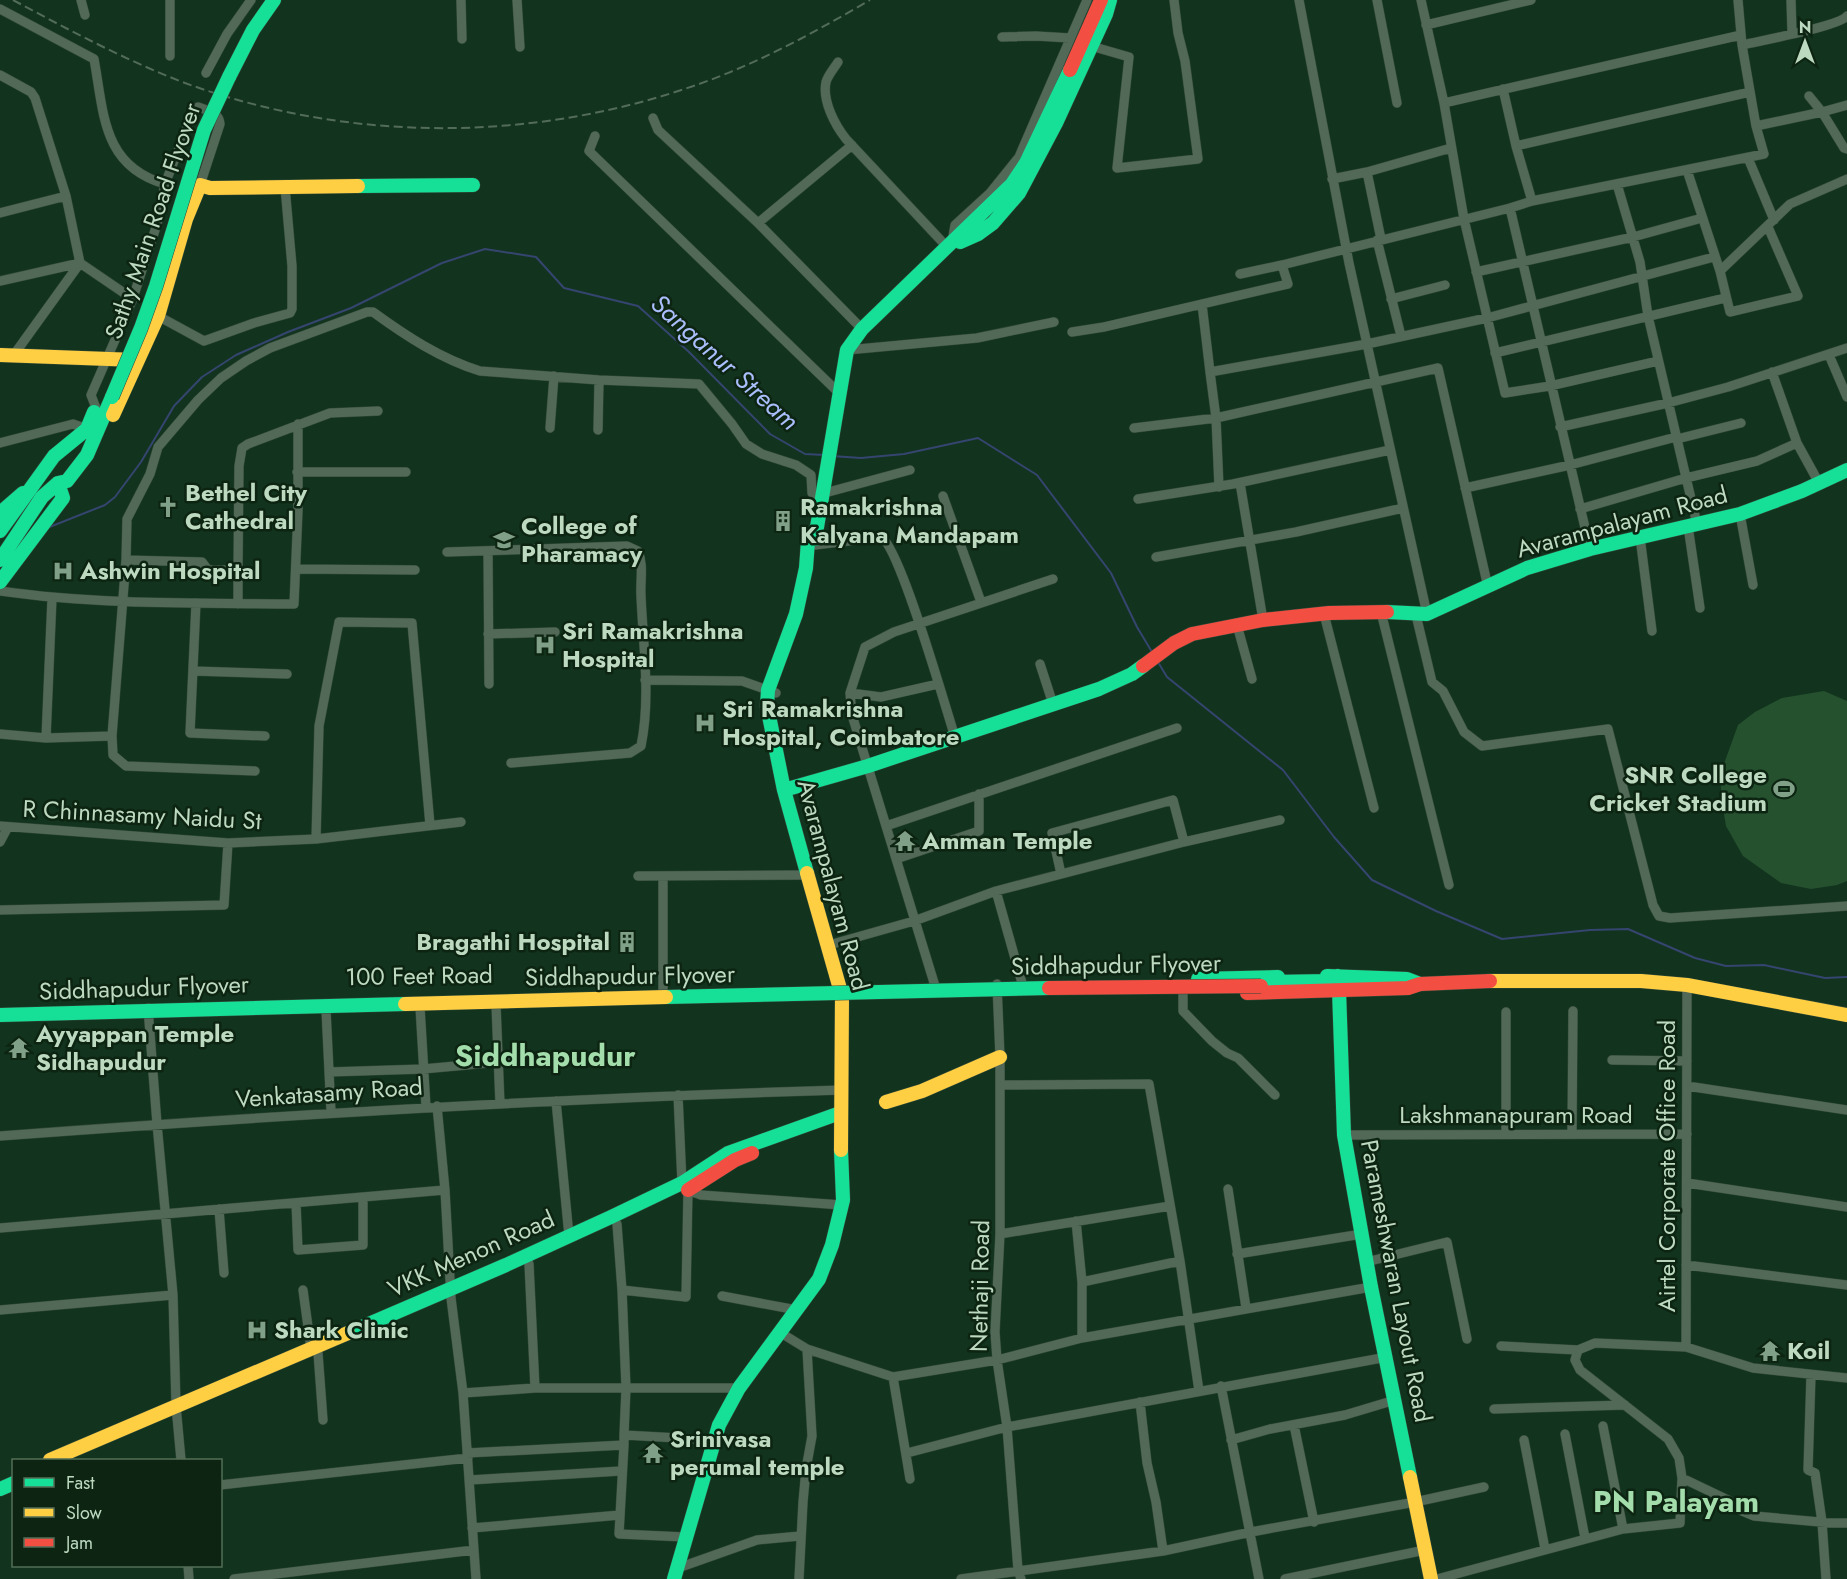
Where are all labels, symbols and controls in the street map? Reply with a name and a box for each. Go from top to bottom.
north arrow [1775,12,1835,72]
text: N [1799,16,1811,39]
street label: Sathy Main Road Flyover [96,97,210,344]
water label: Sanganur Stream [642,285,808,439]
place label: Bethel City Cathedral [185,475,307,538]
street label: Avarampalayam Road [1512,477,1731,567]
place label: Ramakrishna Kalyana Mandapam [800,489,1019,552]
church icon: Bethel City Cathedral [156,495,180,519]
place label: College of Pharamacy [521,508,643,571]
building icon: Ramakrishna Kalyana Mandapam [771,509,795,533]
school or university icon: College of Pharamacy [492,528,516,552]
place label: Ashwin Hospital [79,553,260,588]
hospital icon: Ashwin Hospital [51,559,75,583]
place label: Sri Ramakrishna Hospital [562,613,743,676]
hospital icon: Sri Ramakrishna Hospital [533,633,557,657]
place label: Sri Ramakrishna Hospital, Coimbatore [722,691,960,754]
hospital icon: Sri Ramakrishna Hospital, Coimbatore [693,711,717,735]
place label: SNR College Cricket Stadium [1589,757,1767,820]
street label: Avarampalayam Road [788,775,878,994]
sports icon: SNR College Cricket Stadium [1772,777,1796,801]
street label: R Chinnasamy Naidu St [22,791,263,838]
place label: Amman Temple [921,823,1092,858]
temple icon: Amman Temple [893,829,917,853]
place label: Bragathi Hospital [416,924,610,959]
building icon: Bragathi Hospital [615,930,639,954]
street label: Siddhapudur Flyover [1011,945,1222,984]
street label: Siddhapudur Flyover [525,956,736,995]
street label: 100 Feet Road [345,957,493,994]
street label: Siddhapudur Flyover [38,966,250,1009]
place label: Ayyappan Temple Sidhapudur [35,1016,234,1079]
street label: Airtel Corporate Office Road [1649,1020,1684,1312]
district label: Siddhapudur [454,1034,636,1077]
temple icon: Ayyappan Temple Sidhapudur [7,1036,31,1060]
street label: Venkatasamy Road [234,1068,424,1117]
street label: Lakshmanapuram Road [1399,1097,1633,1132]
street label: Parameshwaran Layout Road [1352,1137,1441,1425]
street label: VKK Menon Road [382,1201,560,1306]
street label: Nethaji Road [961,1220,998,1352]
place label: Shark Clinic [274,1312,409,1347]
hospital icon: Shark Clinic [245,1318,269,1342]
place label: Koil [1787,1333,1830,1368]
temple icon: Koil [1758,1339,1782,1363]
place label: Srinivasa perumal temple [670,1421,845,1484]
temple icon: Srinivasa perumal temple [641,1441,665,1465]
legend [12,1459,222,1567]
text: Fast [66,1470,95,1496]
district label: PN Palayam [1593,1480,1759,1523]
text: Slow [66,1500,103,1526]
text: Jam [64,1530,93,1556]

